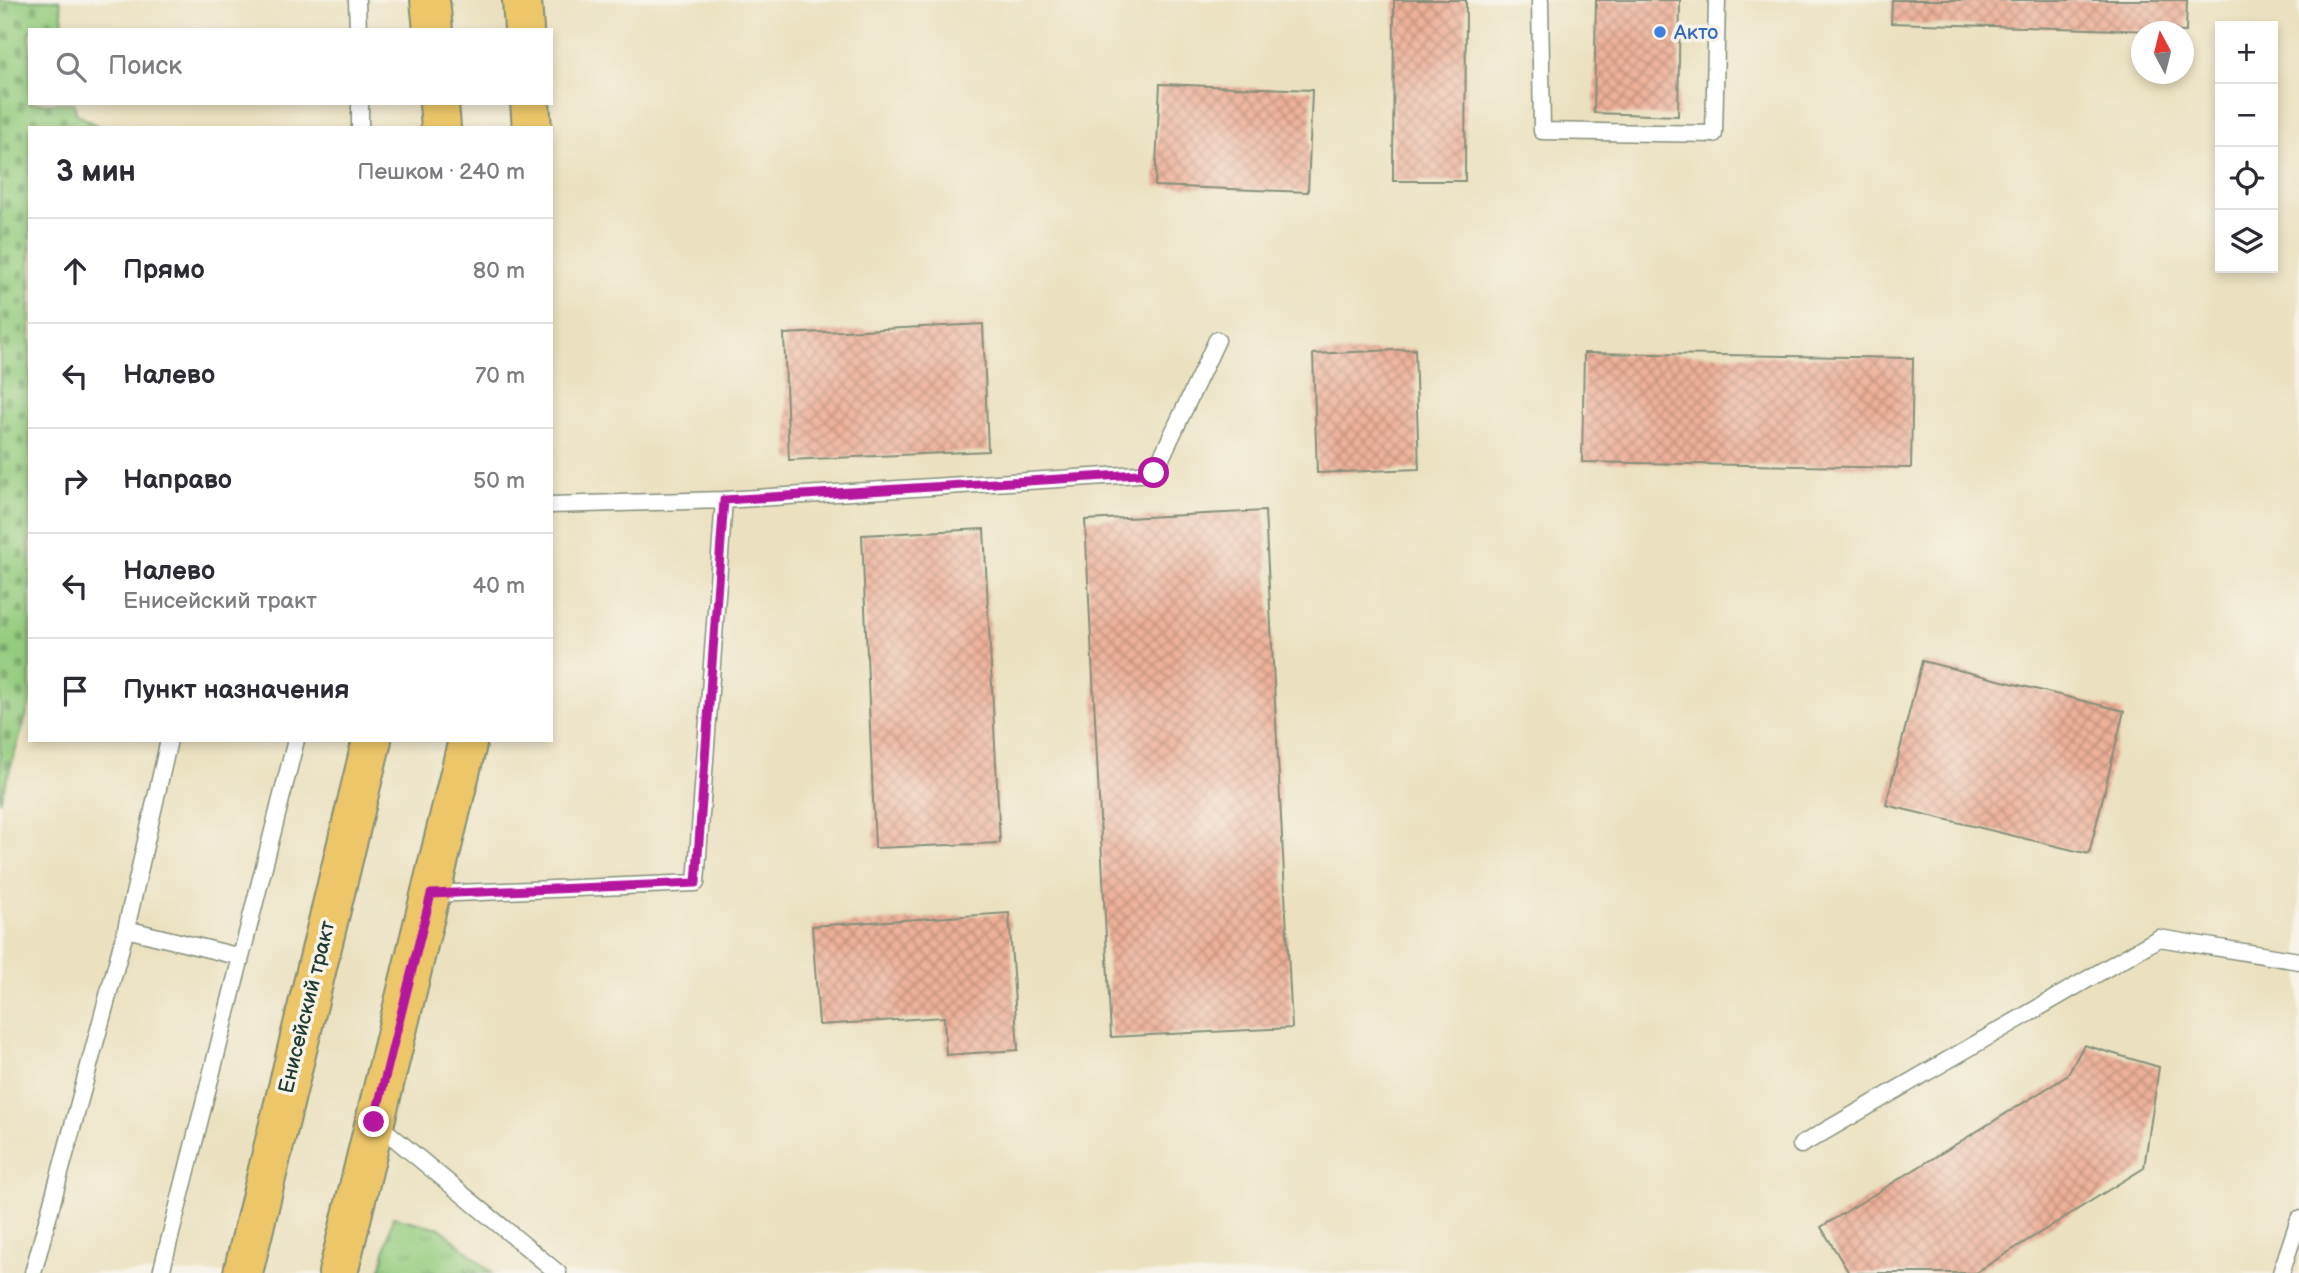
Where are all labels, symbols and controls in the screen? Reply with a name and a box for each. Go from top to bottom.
place label: Акто [1673,20,1718,45]
north arrow [2131,21,2194,84]
map controls [2215,21,2278,273]
button: + [2215,21,2278,84]
marker: Акто [1652,24,1668,40]
search box [28,28,553,105]
icon: search [52,48,90,86]
text: Поиск [108,51,182,82]
button: − [2215,84,2278,147]
button: locate [2215,147,2278,210]
text: 3 мин [56,154,136,190]
text: Пешком · 240 m [357,158,525,186]
button: layers [2215,210,2278,273]
icon: ahead [56,252,94,290]
text: Прямо [123,255,205,286]
text: 80 m [473,257,525,285]
icon: left [56,357,94,395]
text: Налево [123,360,215,391]
text: 70 m [475,362,525,390]
route start [1138,457,1169,488]
icon: right [56,462,94,500]
text: Направо [123,465,232,496]
text: 50 m [473,467,525,495]
text: Налево [123,556,215,587]
icon: left [56,567,94,605]
text: 40 m [472,572,525,600]
text: Енисейский тракт [123,587,317,615]
icon: arrive [56,672,94,710]
text: Пункт назначения [123,675,349,706]
street label: Енисейский тракт [273,918,341,1096]
route end [358,1106,389,1137]

